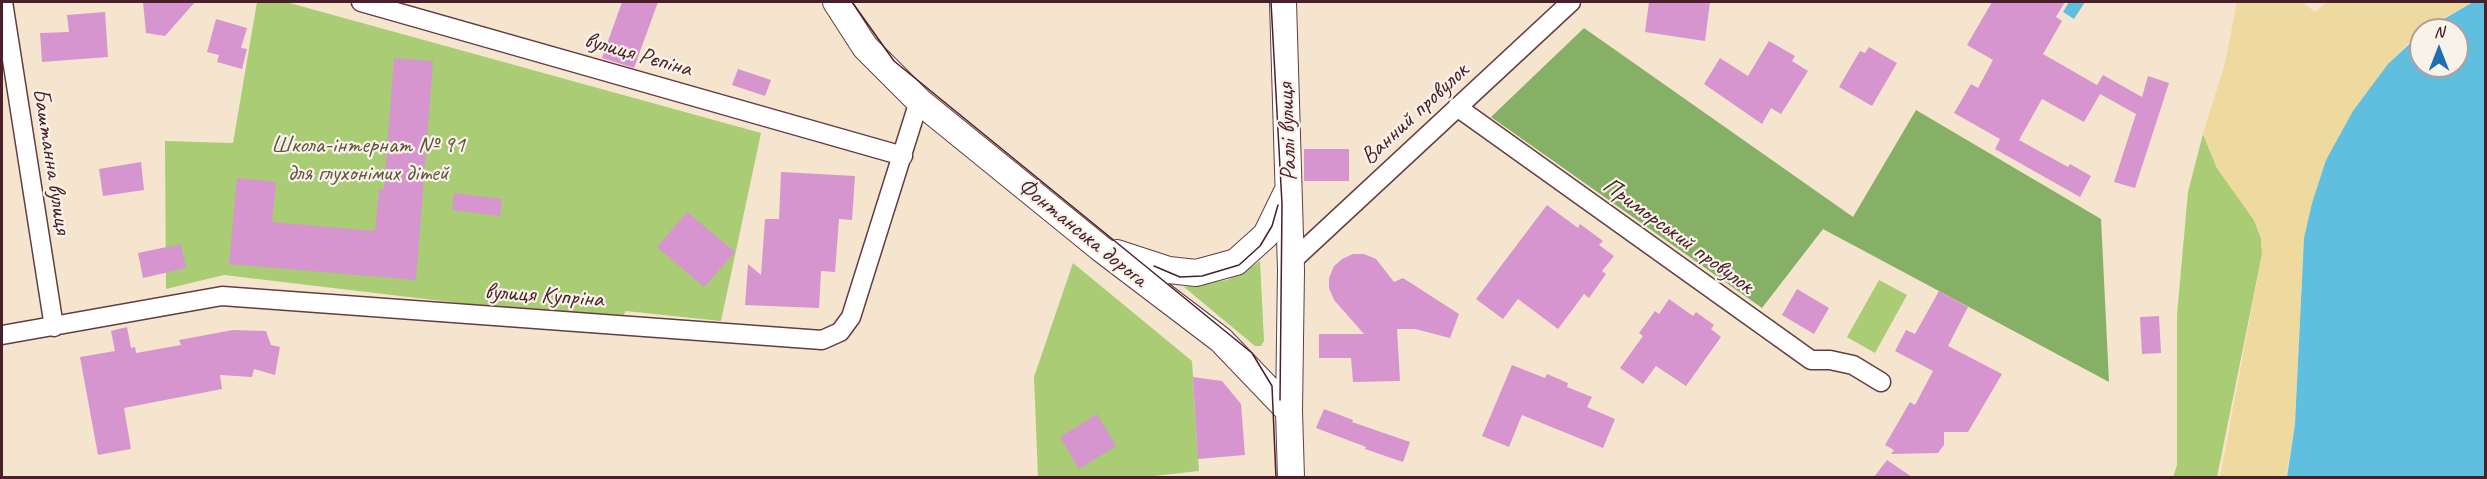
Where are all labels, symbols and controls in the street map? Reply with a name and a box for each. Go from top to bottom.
north arrow [2409,18,2469,78]
text: N [2434,22,2444,42]
street label: вулиця Рєпіна [581,26,695,84]
street label: Ванний провулок [1355,57,1475,171]
street label: Раллі вулиця [1272,82,1304,182]
street label: Баштанна вулиця [25,86,77,236]
park label: Школа-інтернат № 91 для глухонімих дітей [271,132,465,188]
street label: Фонтанська дорога [1011,172,1153,294]
street label: Приморський провулок [1597,172,1759,300]
street label: вулиця Купріна [484,277,604,315]

